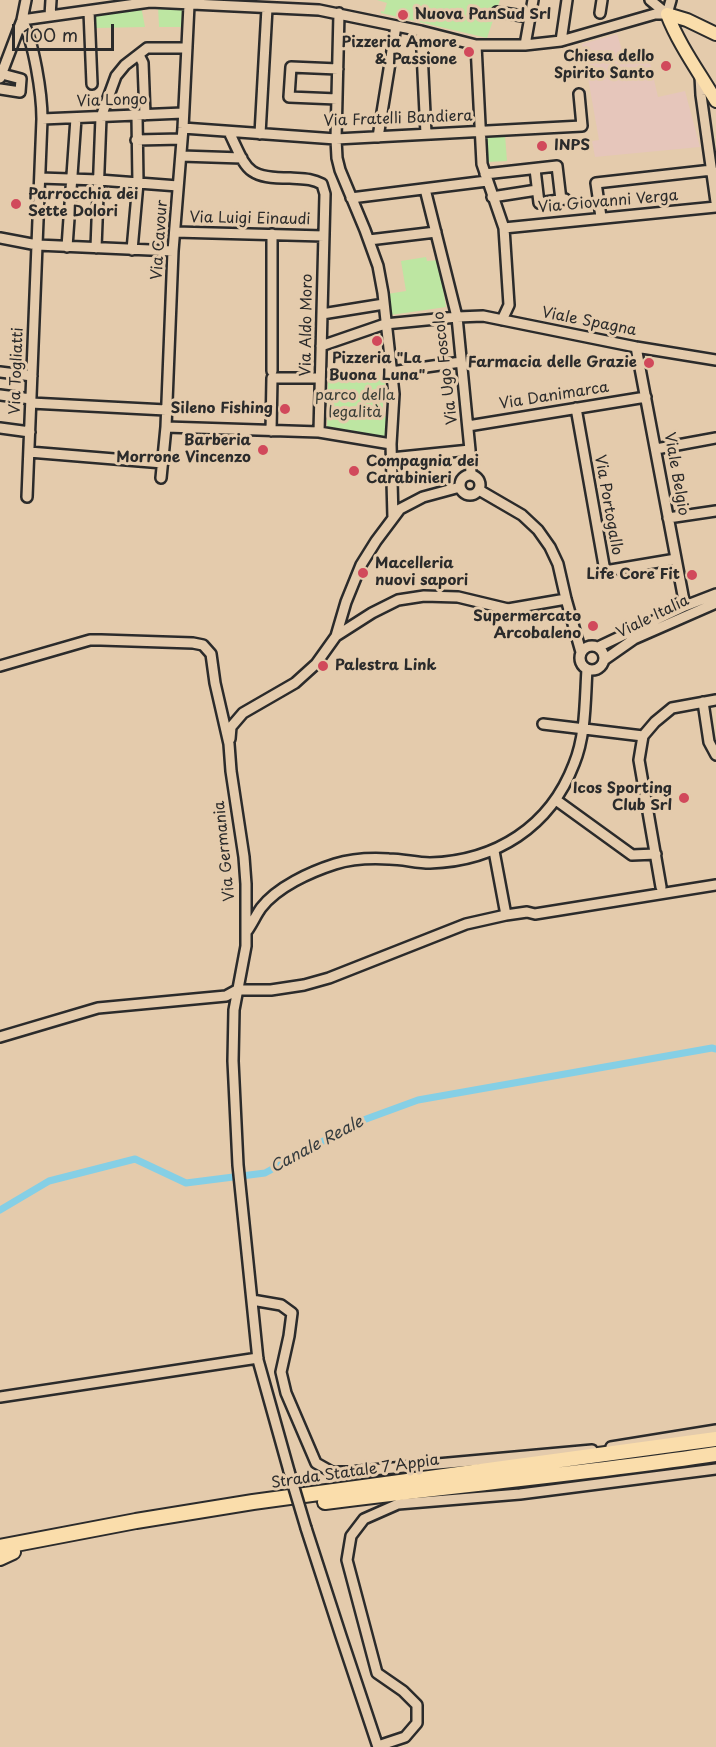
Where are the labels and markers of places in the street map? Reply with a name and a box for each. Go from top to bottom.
place label: Nuova PanSud Srl [415,6,551,24]
marker: Nuova PanSud Srl [396,8,410,22]
place label: Pizzeria Amore & Passione [342,34,457,69]
marker: Pizzeria Amore & Passione [462,45,476,59]
place label: Chiesa dello Spirito Santo [554,48,654,83]
marker: Chiesa dello Spirito Santo [659,59,673,73]
place label: INPS [554,137,590,155]
marker: INPS [535,139,549,153]
place label: Parrocchia dei Sette Dolori [28,186,138,221]
marker: Parrocchia dei Sette Dolori [9,197,23,211]
marker: Pizzeria "La Buona Luna" [370,334,384,348]
place label: Pizzeria "La Buona Luna" [329,350,425,385]
place label: Farmacia delle Grazie [468,354,637,372]
marker: Farmacia delle Grazie [642,356,656,370]
place label: Sileno Fishing [171,400,273,418]
marker: Sileno Fishing [278,402,292,416]
place label: Barberia Morrone Vincenzo [116,432,251,467]
marker: Barberia Morrone Vincenzo [256,443,270,457]
place label: Compagnia dei Carabinieri [366,453,479,488]
marker: Compagnia dei Carabinieri [347,464,361,478]
place label: Macelleria nuovi sapori [375,555,468,590]
marker: Macelleria nuovi sapori [356,566,370,580]
place label: Life Core Fit [586,566,680,584]
marker: Life Core Fit [685,568,699,582]
place label: Supermercato Arcobaleno [473,608,581,643]
marker: Supermercato Arcobaleno [586,619,600,633]
place label: Palestra Link [335,657,437,675]
marker: Palestra Link [316,659,330,673]
place label: Icos Sporting Club Srl [573,780,672,815]
marker: Icos Sporting Club Srl [677,791,691,805]

